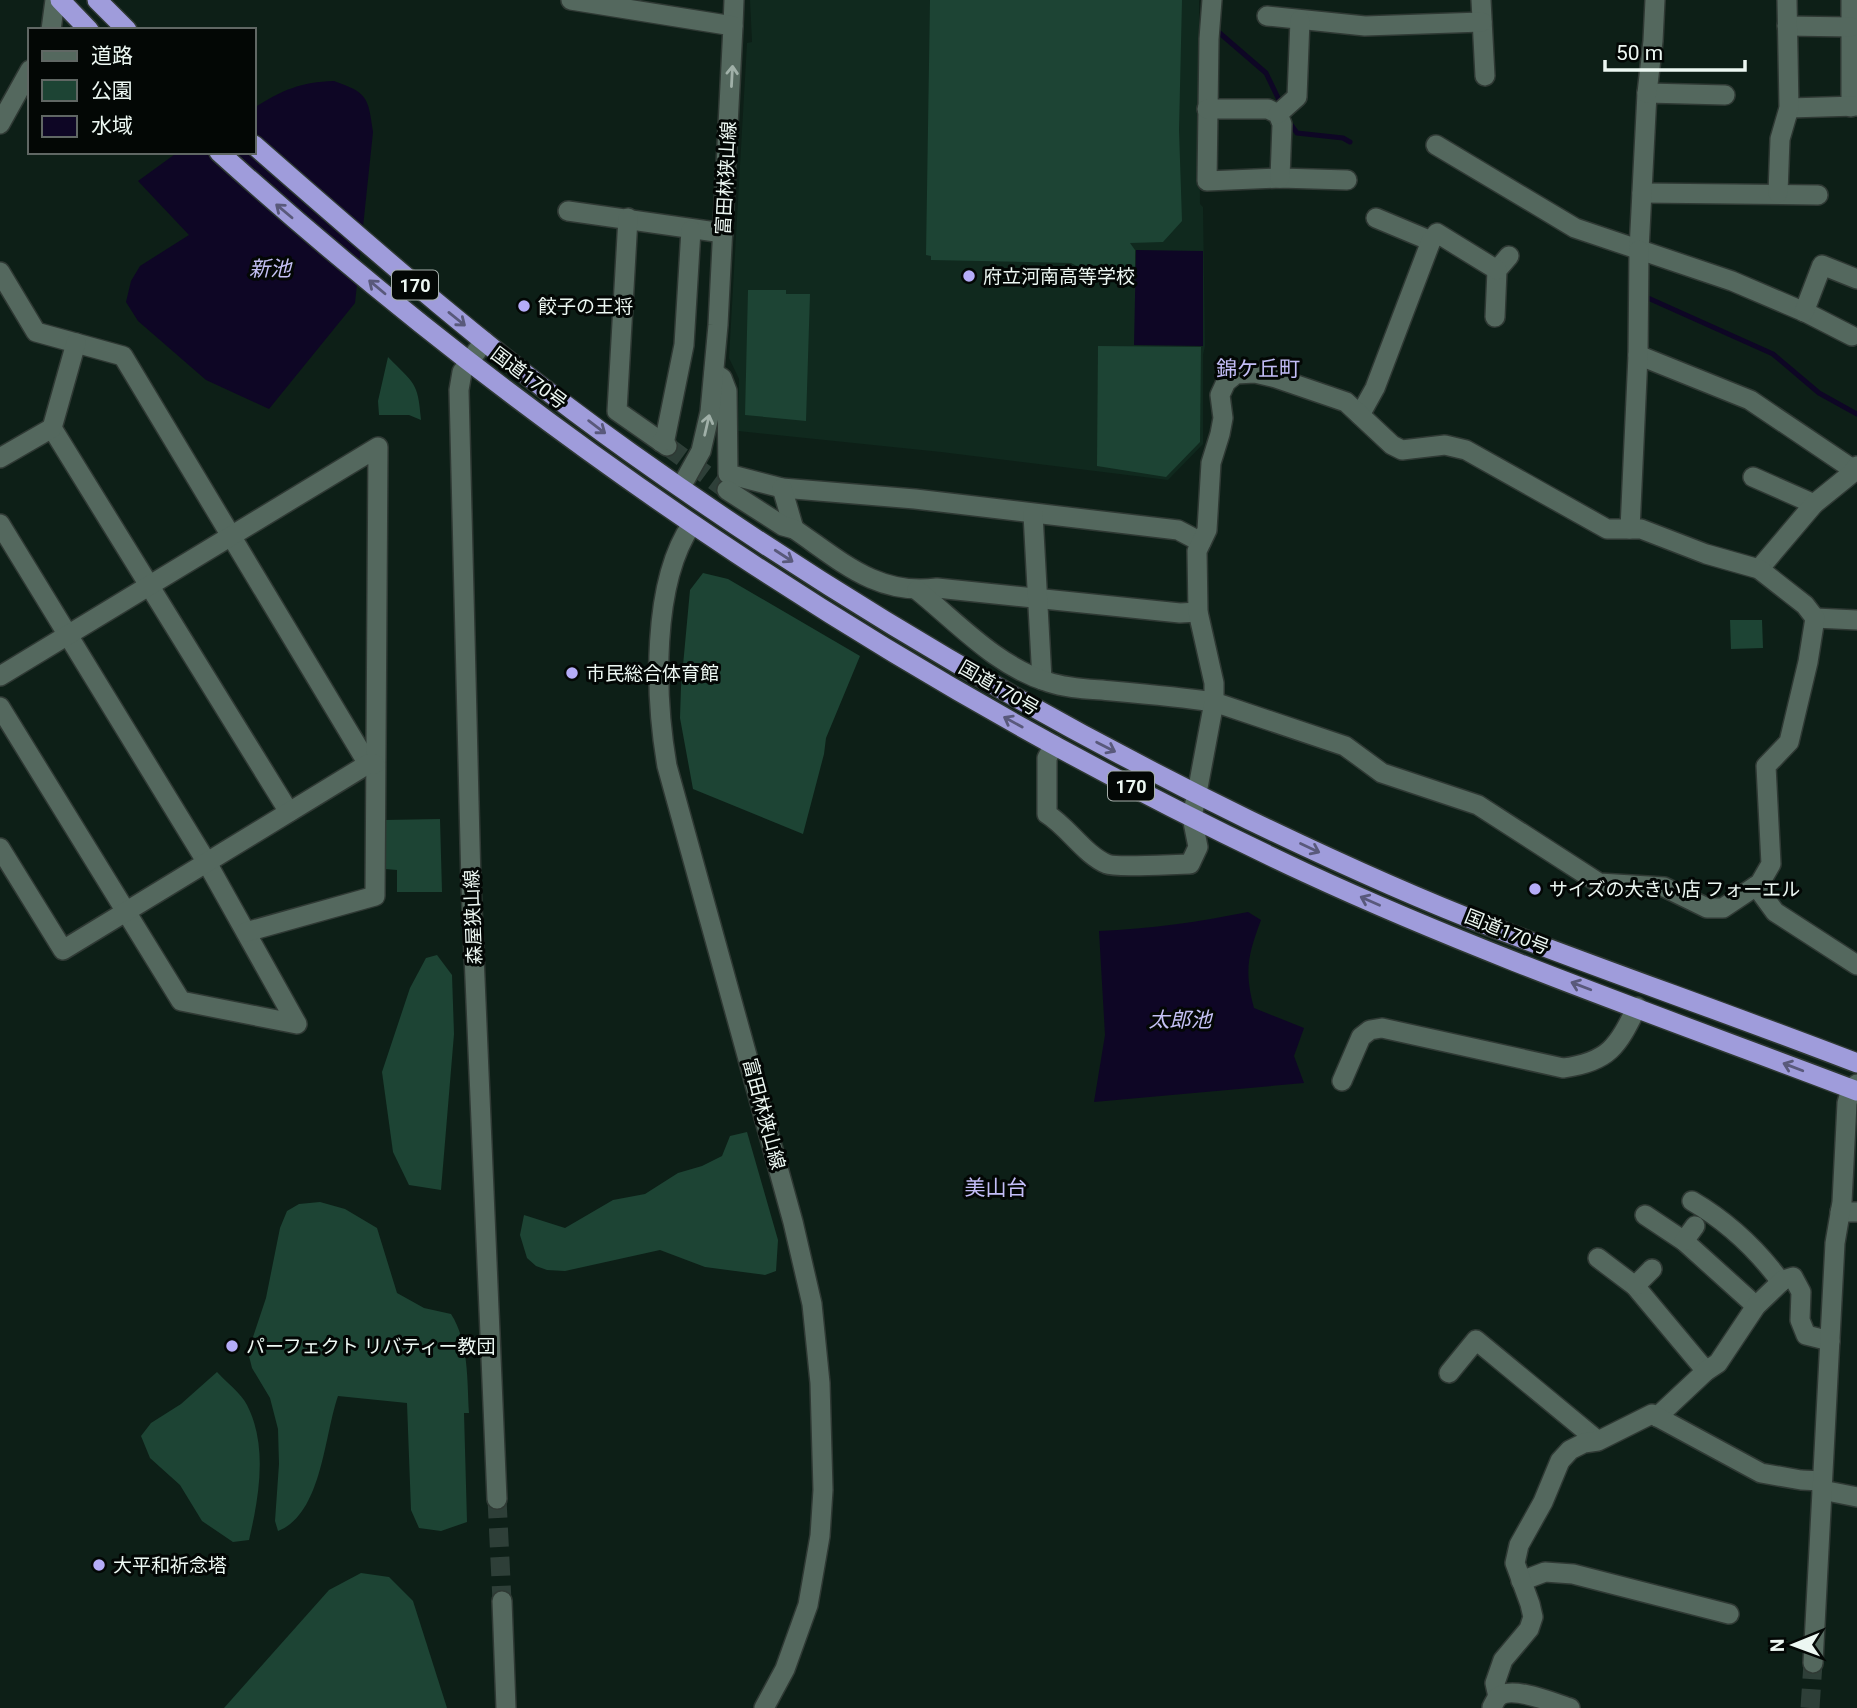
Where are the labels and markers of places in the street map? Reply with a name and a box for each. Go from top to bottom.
place label: 府立河南高等学校 [983,265,1135,288]
marker: 府立河南高等学校 [961,268,977,284]
place label: 餃子の王将 [538,295,633,318]
marker: 餃子の王将 [516,298,532,314]
place label: 市民総合体育館 [586,662,719,685]
marker: 市民総合体育館 [564,665,580,681]
place label: サイズの大きい店 フォーエル [1549,878,1800,901]
marker: サイズの大きい店 フォーエル [1527,881,1543,897]
place label: パーフェクト リバティー教団 [246,1335,495,1358]
marker: パーフェクト リバティー教団 [224,1338,240,1354]
place label: 大平和祈念塔 [113,1554,227,1577]
marker: 大平和祈念塔 [91,1557,107,1573]

